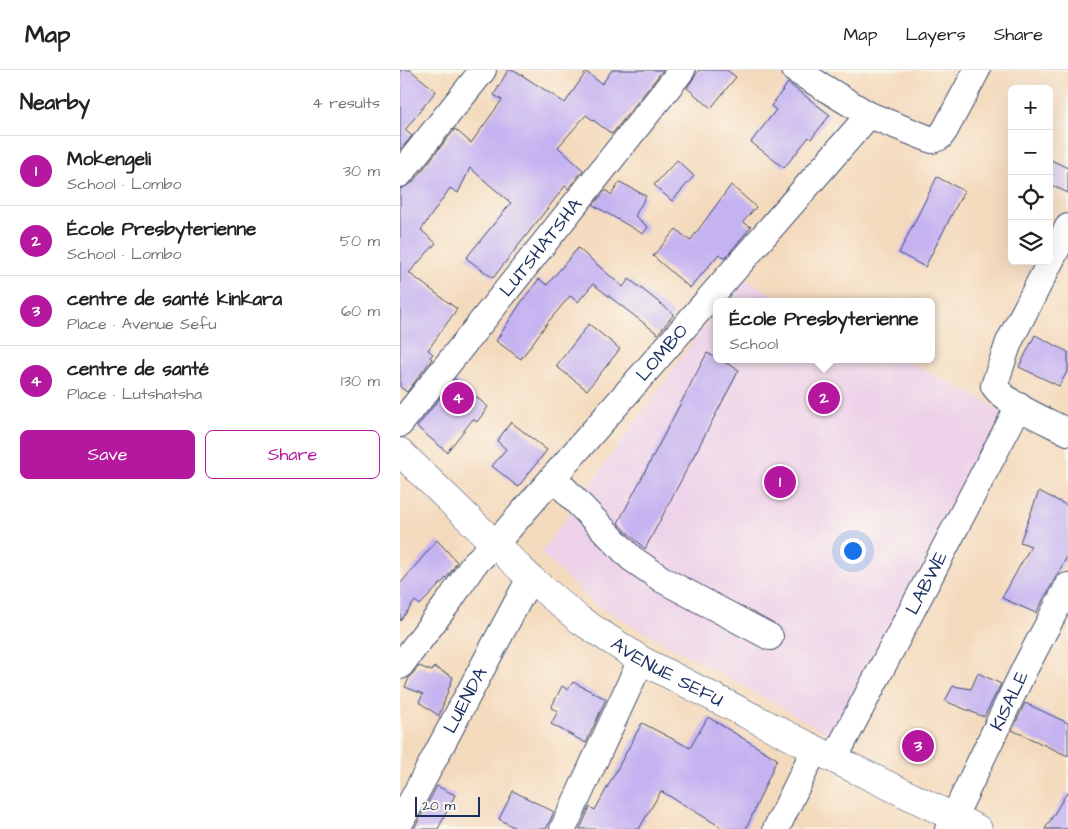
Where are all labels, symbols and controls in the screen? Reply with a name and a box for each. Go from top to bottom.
text: Map [25,18,70,52]
text: Map [843,22,877,47]
text: Layers [905,22,966,47]
text: Share [994,22,1043,47]
map controls [1008,85,1053,265]
button: + [1008,85,1053,130]
text: Nearby [20,88,90,117]
text: 4 results [312,92,380,114]
button: − [1008,130,1053,175]
text: Mokengeli [67,146,151,173]
text: 1 [35,160,37,182]
text: 30 m [343,160,380,182]
text: School · Lombo [67,173,181,195]
button: locate [1008,175,1053,220]
street label: LUTSHATSHA [493,192,589,302]
text: École Presbyterienne [67,216,256,243]
button: layers [1008,220,1053,265]
text: 2 [31,230,41,252]
text: 50 m [340,230,380,252]
text: School · Lombo [67,243,181,265]
text: centre de santé kinkara [67,286,282,313]
popup [713,298,935,363]
text: 3 [32,300,40,322]
text: 60 m [341,300,380,322]
text: École Presbyterienne [729,306,919,333]
text: Place · Avenue Sefu [67,313,217,335]
street label: LOMBO [629,318,695,387]
text: School [729,333,778,355]
text: centre de santé [67,356,209,383]
text: 4 [31,370,41,392]
text: 130 m [341,370,380,392]
pin: 4 [442,379,474,417]
pin: 2 [808,379,840,417]
text: Place · Lutshatsha [67,383,202,405]
button: Save [20,430,195,479]
button: Share [205,430,380,479]
pin: 1 [764,463,796,501]
your location [840,538,866,564]
street label: LABWE [899,546,954,619]
street label: AVENUE SEFU [606,630,728,713]
street label: LUENDA [436,662,494,738]
street label: KISALE [983,667,1035,735]
pin: 3 [902,727,934,765]
scale bar [415,794,480,817]
text: 20 m [422,796,455,816]

